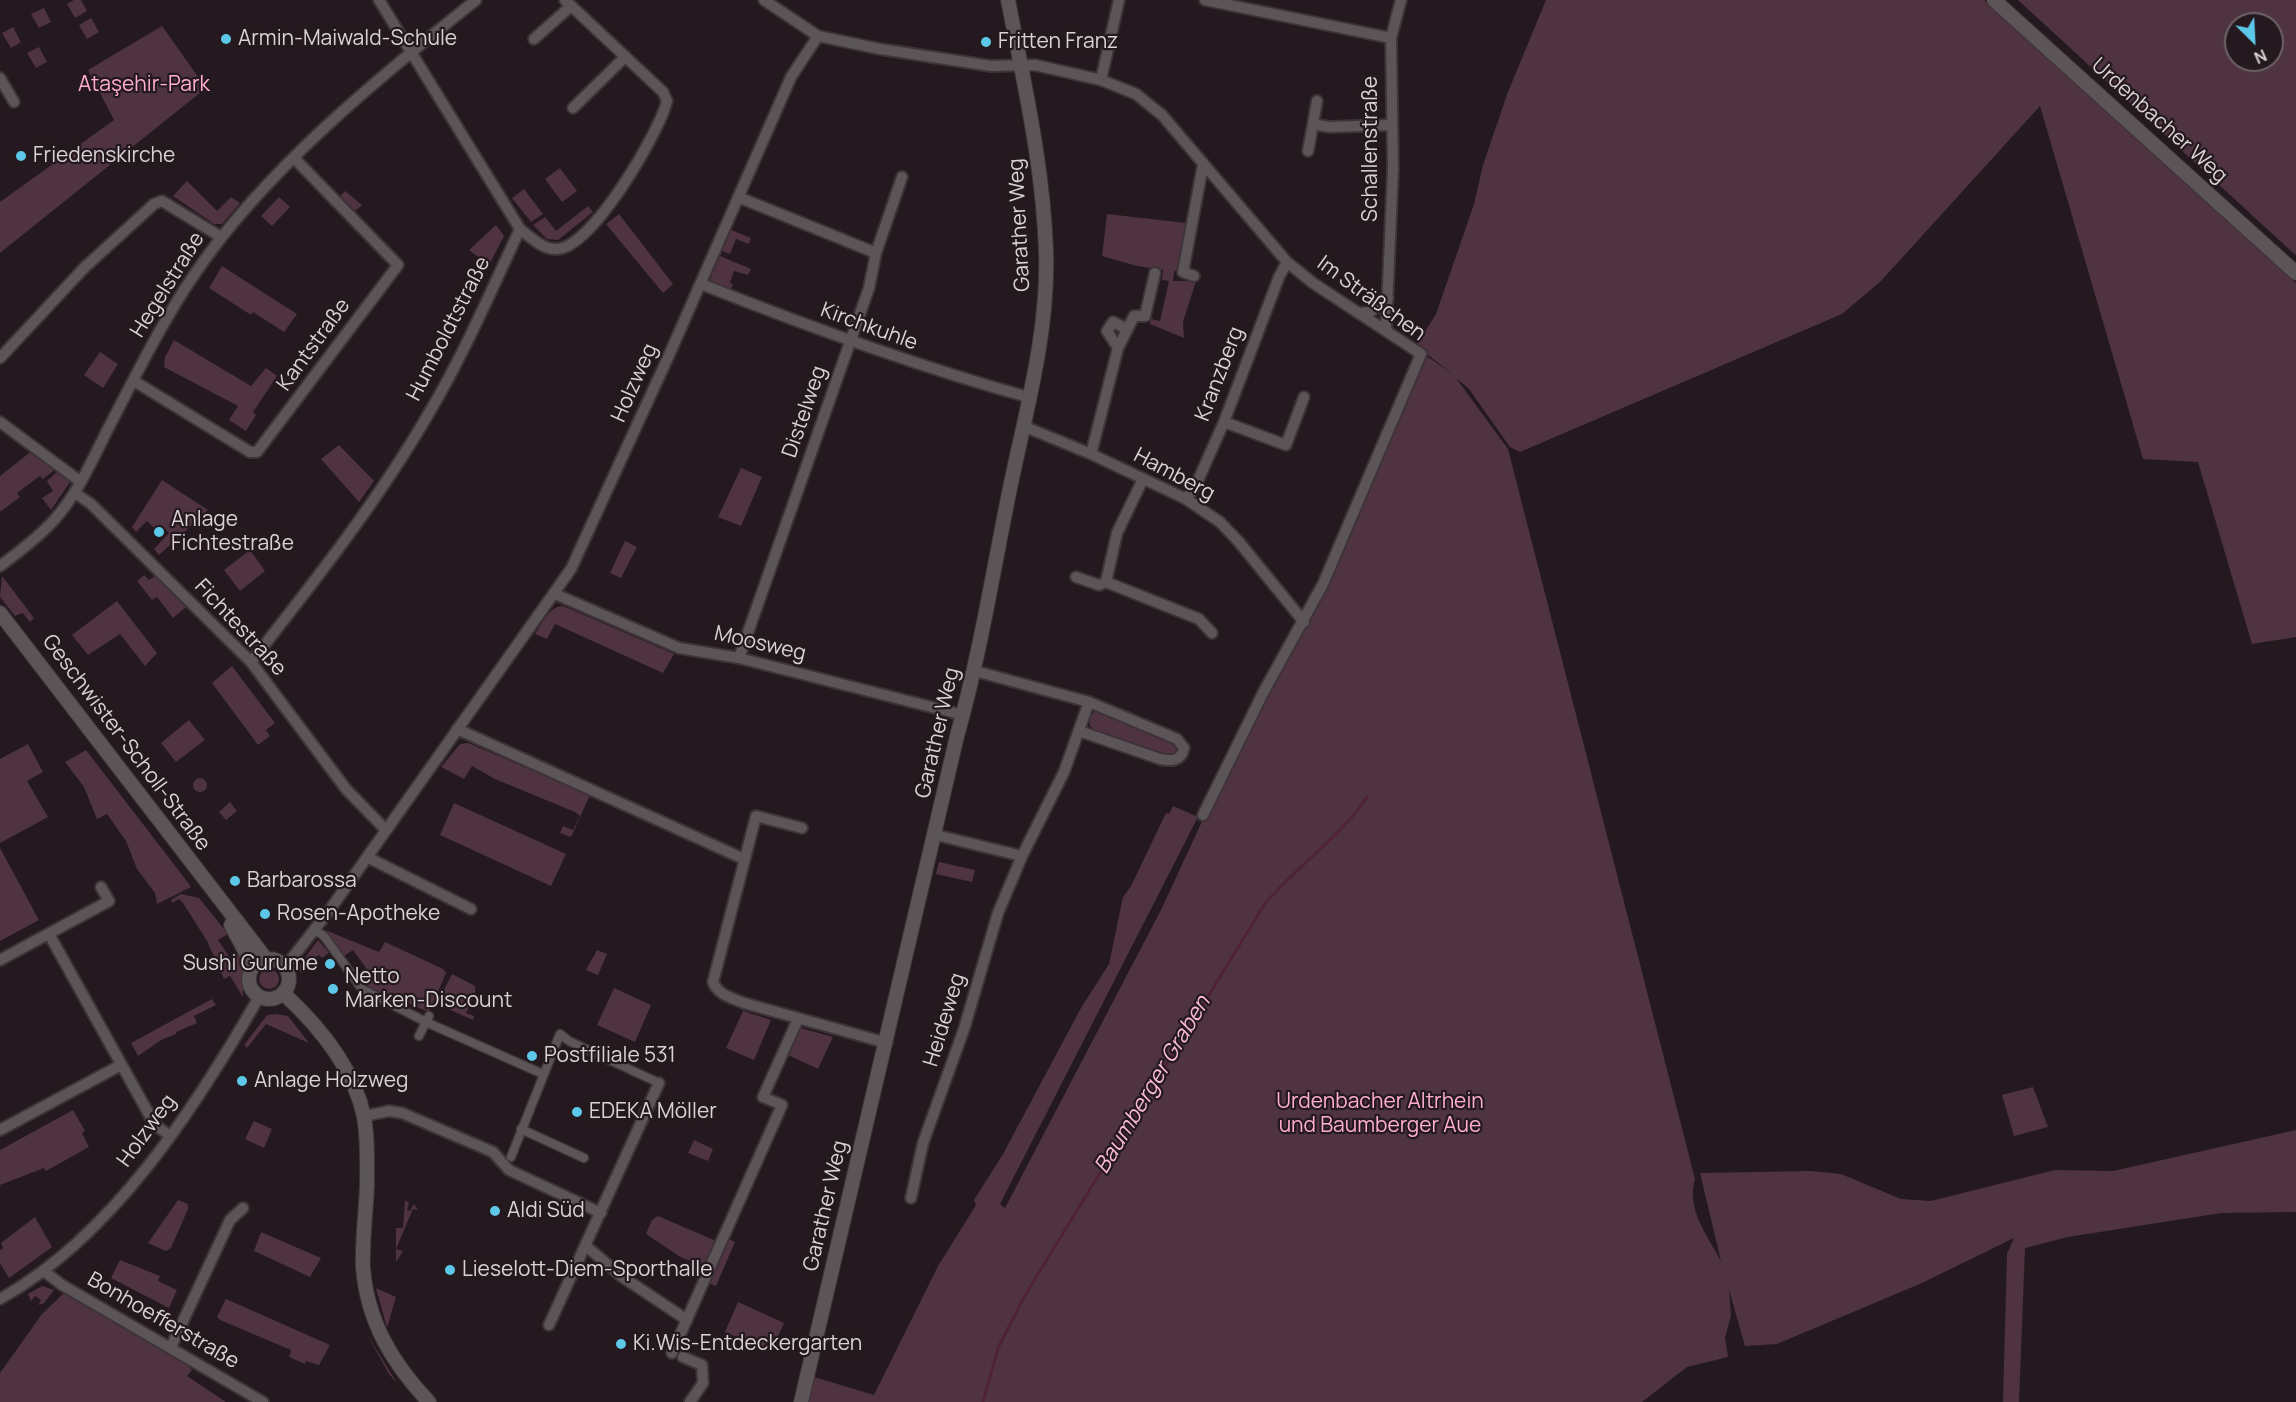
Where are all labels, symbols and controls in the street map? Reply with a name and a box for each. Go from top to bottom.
north arrow [2224,12,2284,72]
place label: Armin-Maiwald-Schule [238,26,457,52]
place label: Fritten Franz [998,29,1118,55]
marker: Armin-Maiwald-Schule [219,32,233,46]
marker: Fritten Franz [979,35,993,49]
text: N [2251,44,2270,69]
street label: Urdenbacher Weg [2086,53,2232,189]
park label: Ataşehir-Park [78,72,210,98]
street label: Schallenstraße [1358,76,1384,222]
place label: Friedenskirche [33,143,175,169]
marker: Friedenskirche [14,149,28,163]
street label: Garather Weg [1004,158,1036,292]
street label: Hegelstraße [126,228,210,342]
street label: Im Sträßchen [1312,251,1430,347]
street label: Humboldtstraße [402,253,496,405]
street label: Kantstraße [272,294,356,396]
street label: Kirchkuhle [817,298,921,356]
street label: Kranzberg [1190,323,1250,425]
street label: Holzweg [607,340,663,426]
street label: Distelweg [778,363,832,461]
street label: Hamberg [1129,443,1219,507]
place label: Anlage Fichtestraße [171,507,294,557]
marker: Anlage Fichtestraße [152,525,166,539]
street label: Fichtestraße [189,574,291,682]
street label: Moosweg [712,621,808,667]
street label: Geschwister-Scholl-Straße [36,630,216,856]
street label: Garather Weg [911,665,965,801]
place label: Barbarossa [247,868,357,894]
marker: Barbarossa [228,874,242,888]
place label: Rosen-Apotheke [277,901,440,927]
marker: Rosen-Apotheke [258,907,272,921]
place label: Sushi Gurume [183,951,318,977]
marker: Sushi Gurume [323,957,337,971]
place label: Netto Marken-Discount [345,964,512,1014]
street label: Heideweg [919,970,971,1070]
marker: Netto Marken-Discount [326,982,340,996]
water label: Baumberger Graben [1089,991,1217,1179]
place label: Postfiliale 531 [544,1043,676,1069]
marker: Postfiliale 531 [525,1049,539,1063]
place label: Anlage Holzweg [254,1068,408,1094]
marker: Anlage Holzweg [235,1074,249,1088]
park label: Urdenbacher Altrhein und Baumberger Aue [1276,1089,1484,1139]
street label: Holzweg [112,1090,182,1172]
place label: EDEKA Möller [589,1099,717,1125]
marker: EDEKA Möller [570,1105,584,1119]
street label: Garather Weg [799,1138,853,1274]
place label: Aldi Süd [507,1198,585,1224]
marker: Aldi Süd [488,1204,502,1218]
place label: Lieselott-Diem-Sporthalle [462,1257,713,1283]
marker: Lieselott-Diem-Sporthalle [443,1263,457,1277]
street label: Bonhoefferstraße [83,1267,243,1375]
place label: Ki.Wis-Entdeckergarten [633,1331,862,1357]
marker: Ki.Wis-Entdeckergarten [614,1337,628,1351]

